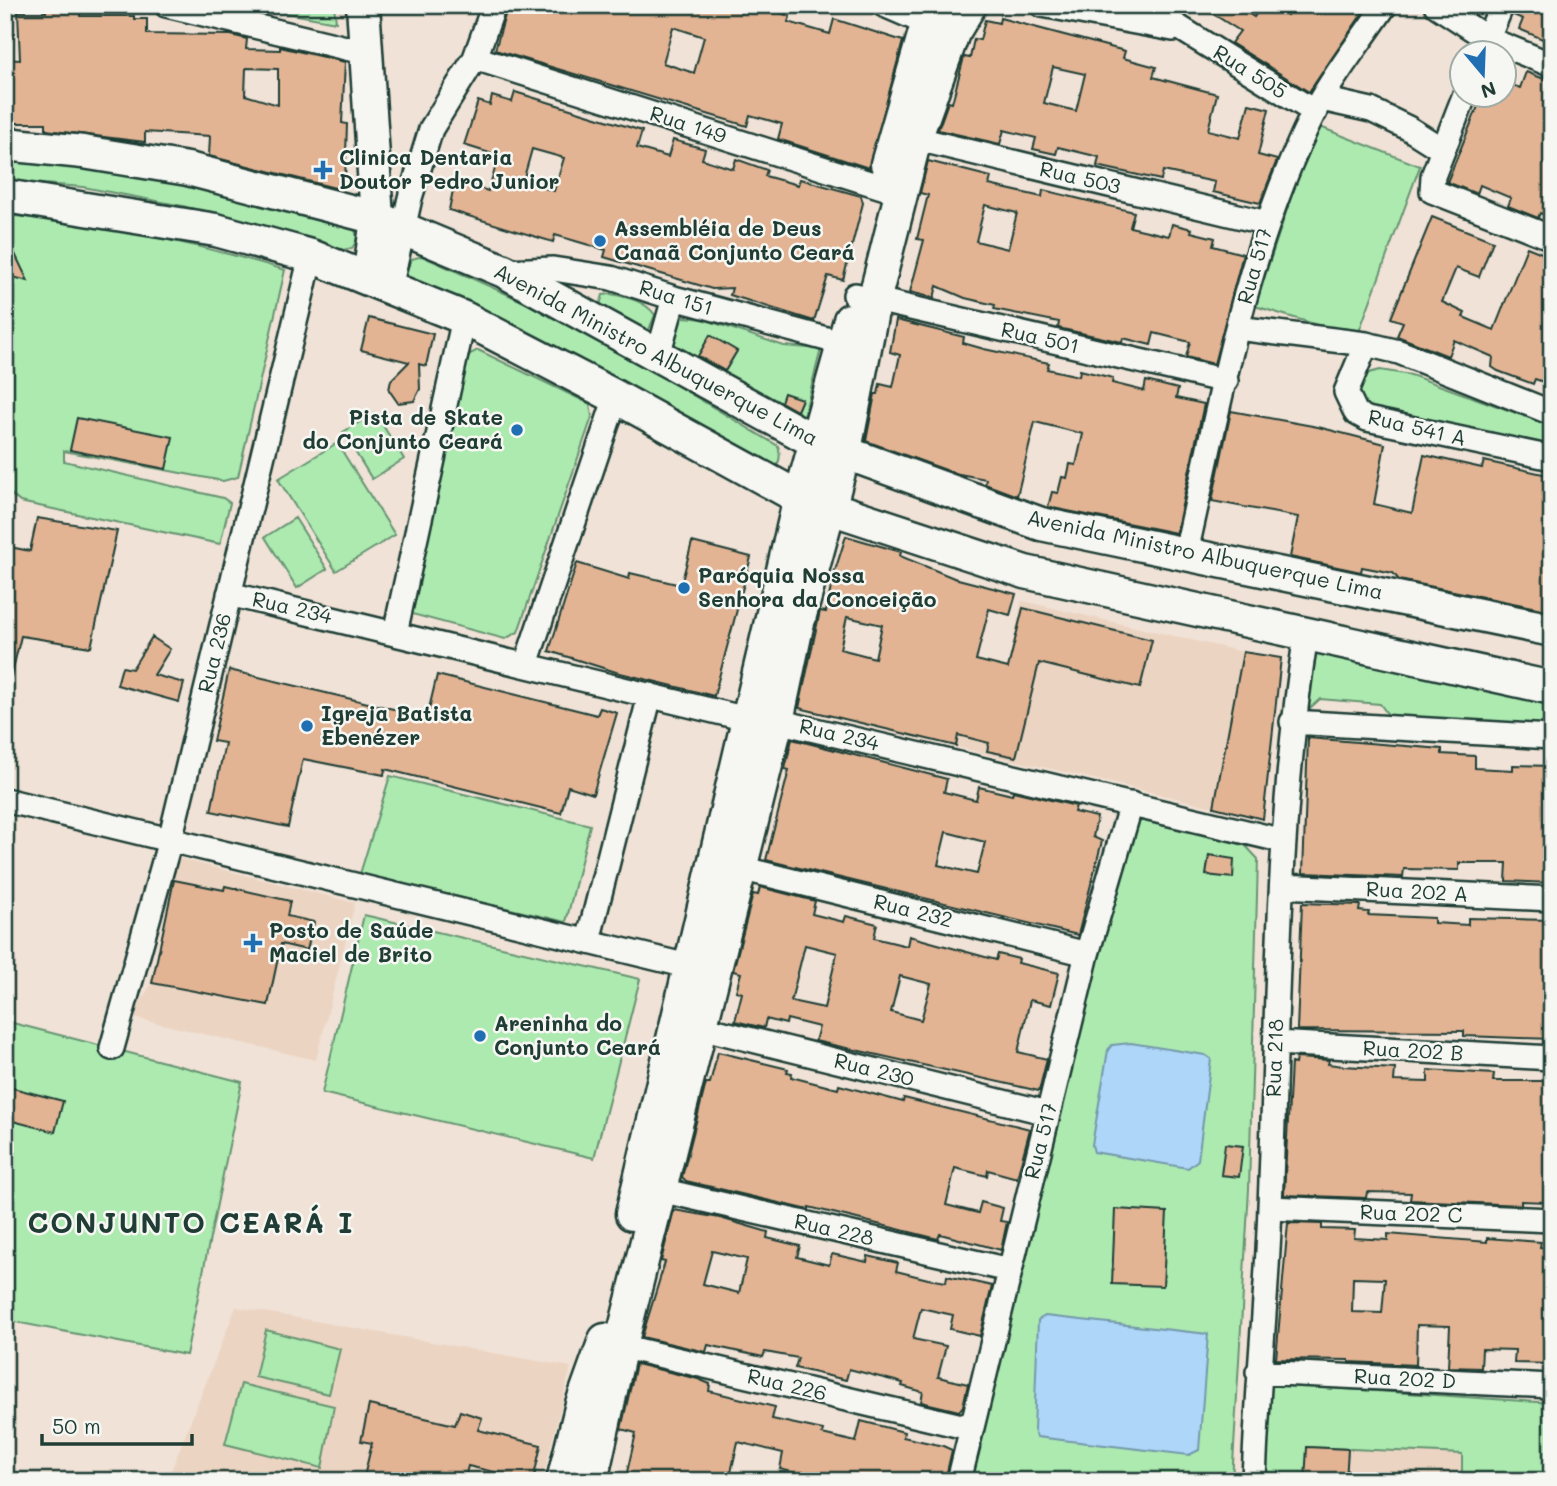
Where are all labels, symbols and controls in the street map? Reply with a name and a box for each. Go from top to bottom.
street label: Rua 505 [1209,37,1293,104]
north arrow [1448,38,1518,108]
text: N [1478,76,1500,105]
street label: Rua 149 [647,99,730,149]
place label: Clinica Dentaria Doutor Pedro Junior [339,143,560,194]
street label: Rua 503 [1037,154,1123,199]
marker: Clinica Dentaria Doutor Pedro Junior [313,160,333,180]
place label: Assembléia de Deus Canaã Conjunto Ceará [614,214,855,265]
street label: Rua 517 [1230,224,1277,307]
marker: Assembléia de Deus Canaã Conjunto Ceará [592,233,608,249]
street label: Avenida Ministro Albuquerque Lima [490,256,823,451]
street label: Rua 151 [636,273,717,321]
street label: Rua 501 [999,314,1082,359]
street label: Rua 541 A [1366,402,1469,451]
place label: Pista de Skate do Conjunto Ceará [303,403,503,454]
marker: Pista de Skate do Conjunto Ceará [509,422,525,438]
street label: Avenida Ministro Albuquerque Lima [1025,503,1386,604]
place label: Paróquia Nossa Senhora da Conceição [698,561,937,612]
marker: Paróquia Nossa Senhora da Conceição [676,580,692,596]
street label: Rua 234 [250,584,336,629]
street label: Rua 236 [191,610,236,695]
place label: Igreja Batista Ebenézer [321,699,472,750]
street label: Rua 234 [797,711,883,756]
marker: Igreja Batista Ebenézer [299,718,315,734]
street label: Rua 202 A [1365,874,1469,907]
street label: Rua 232 [871,887,956,932]
place label: Posto de Saúde Maciel de Brito [269,916,434,967]
marker: Posto de Saúde Maciel de Brito [243,933,263,953]
place label: Areninha do Conjunto Ceará [494,1009,661,1060]
street label: Rua 218 [1259,1018,1288,1098]
marker: Areninha do Conjunto Ceará [472,1028,488,1044]
street label: Rua 202 B [1362,1033,1464,1066]
street label: Rua 230 [831,1046,917,1092]
street label: Rua 517 [1017,1099,1062,1182]
street label: Rua 202 C [1359,1197,1463,1228]
district label: CONJUNTO CEARÁ I [27,1204,355,1240]
street label: Rua 228 [792,1206,877,1251]
street label: Rua 226 [745,1361,830,1406]
street label: Rua 202 D [1353,1361,1457,1394]
scale bar [42,1402,192,1446]
text: 50 m [52,1412,101,1439]

